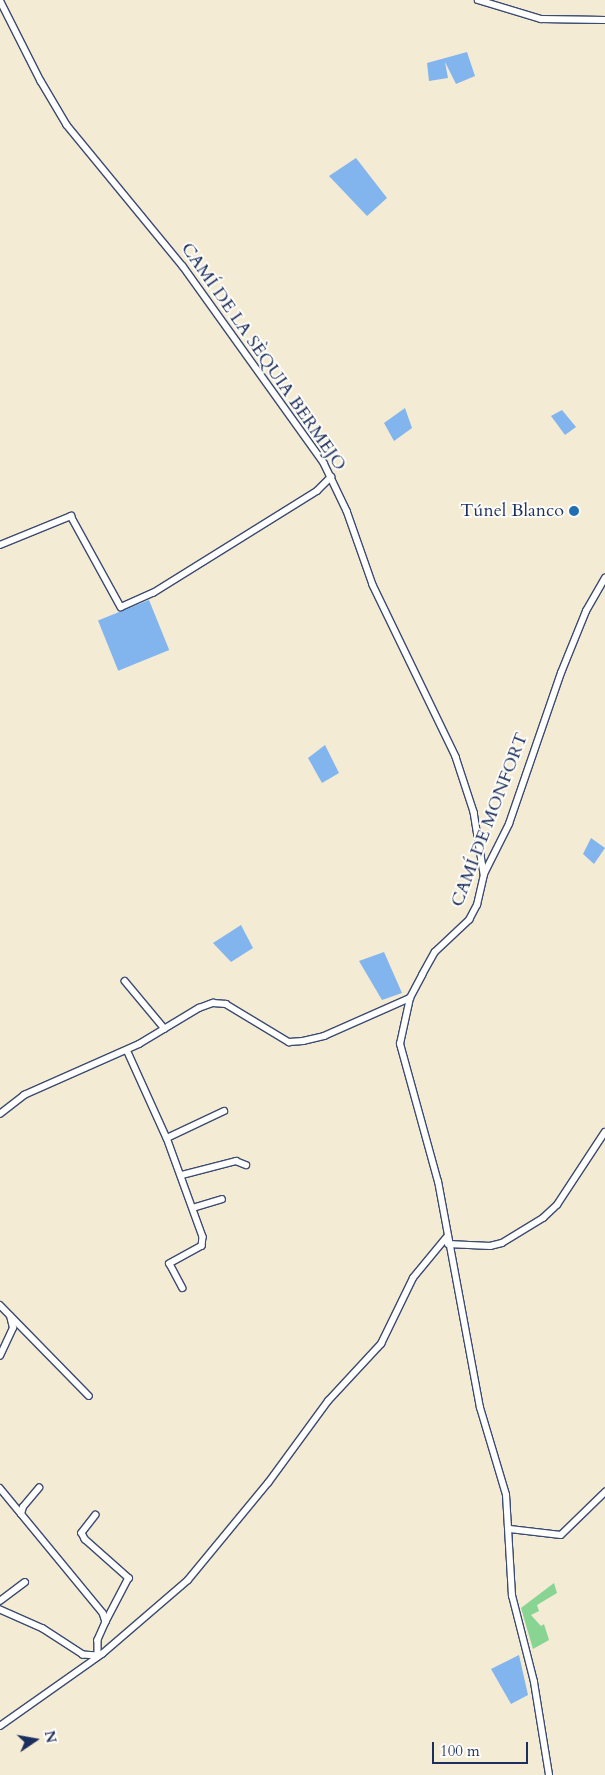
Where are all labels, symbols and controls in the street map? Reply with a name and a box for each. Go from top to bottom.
street label: CAMÍ DE LA SÈQUIA BERMEJO [176,239,350,475]
place label: Túnel Blanco [460,500,564,522]
marker: Túnel Blanco [568,505,580,517]
street label: CAMÍ DE MONFORT [447,730,533,910]
north arrow [10,1715,60,1765]
text: N [40,1729,61,1745]
scale bar [435,1732,531,1764]
text: 100 m [440,1741,480,1761]

